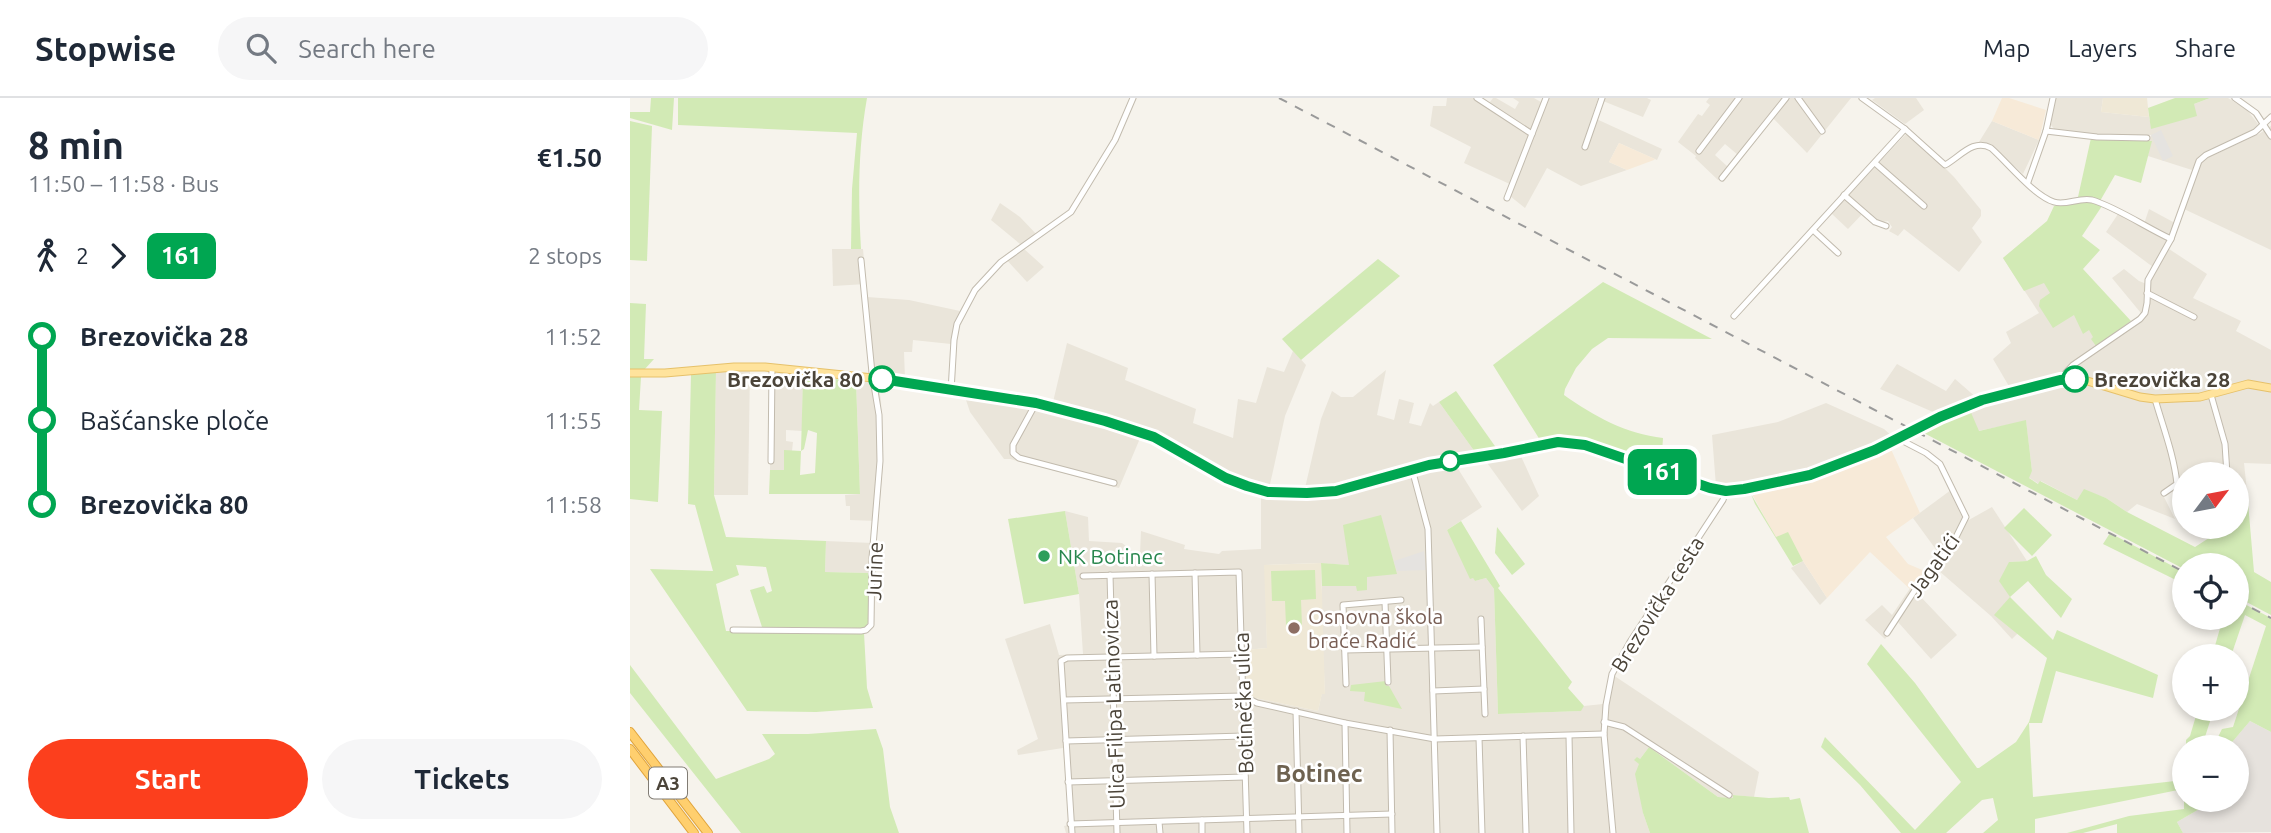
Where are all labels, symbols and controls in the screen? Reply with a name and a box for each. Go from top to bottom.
search box [218,17,708,80]
icon: search [242,29,280,67]
text: Stopwise [35,30,176,67]
text: Search here [298,34,436,63]
text: Map [1983,35,2030,62]
text: Layers [2068,35,2137,62]
text: Share [2175,35,2236,62]
text: 8 min [28,124,124,166]
text: €1.50 [537,143,602,172]
text: 11:50 – 11:58 · Bus [28,171,219,196]
icon: walk [28,237,66,275]
icon: forward [99,237,137,275]
text: 161 [161,242,202,269]
text: 2 [76,243,89,268]
text: 2 stops [528,243,602,268]
text: Brezovička 28 [80,322,248,351]
text: 11:52 [544,324,602,349]
marker: Brezovička 80 [869,366,895,392]
marker: Brezovička 28 [2062,366,2088,392]
place label: Brezovička 80 [727,367,863,391]
place label: Brezovička 28 [2094,367,2230,391]
text: Bašćanske ploče [80,406,269,435]
text: 11:55 [544,408,602,433]
line badge: 161 [1622,449,1702,495]
unlabelled marker [1440,451,1460,471]
text: 161 [1642,458,1682,485]
north arrow [2172,462,2249,539]
map controls [2172,462,2249,812]
text: Brezovička 80 [80,490,248,519]
text: 11:58 [544,492,602,517]
street label: Jagatići [1902,529,1964,601]
street label: Brezovička cesta [1606,532,1708,676]
street label: Jurine [861,541,887,601]
place label: NK Botinec [1058,544,1163,568]
marker: NK Botinec [1036,548,1052,564]
button: locate [2172,553,2249,630]
street label: Ulica Filipa Latinovicza [1097,599,1129,809]
place label: Osnovna škola braće Radić [1308,604,1443,652]
marker: Osnovna škola braće Radić [1286,620,1302,636]
street label: Botinečka ulica [1229,632,1257,774]
button: + [2172,644,2249,721]
button: − [2172,735,2249,812]
button: Start [28,739,308,819]
button: Tickets [322,739,602,819]
district label: Botinec [1275,760,1363,787]
road number: A3 [649,768,687,798]

